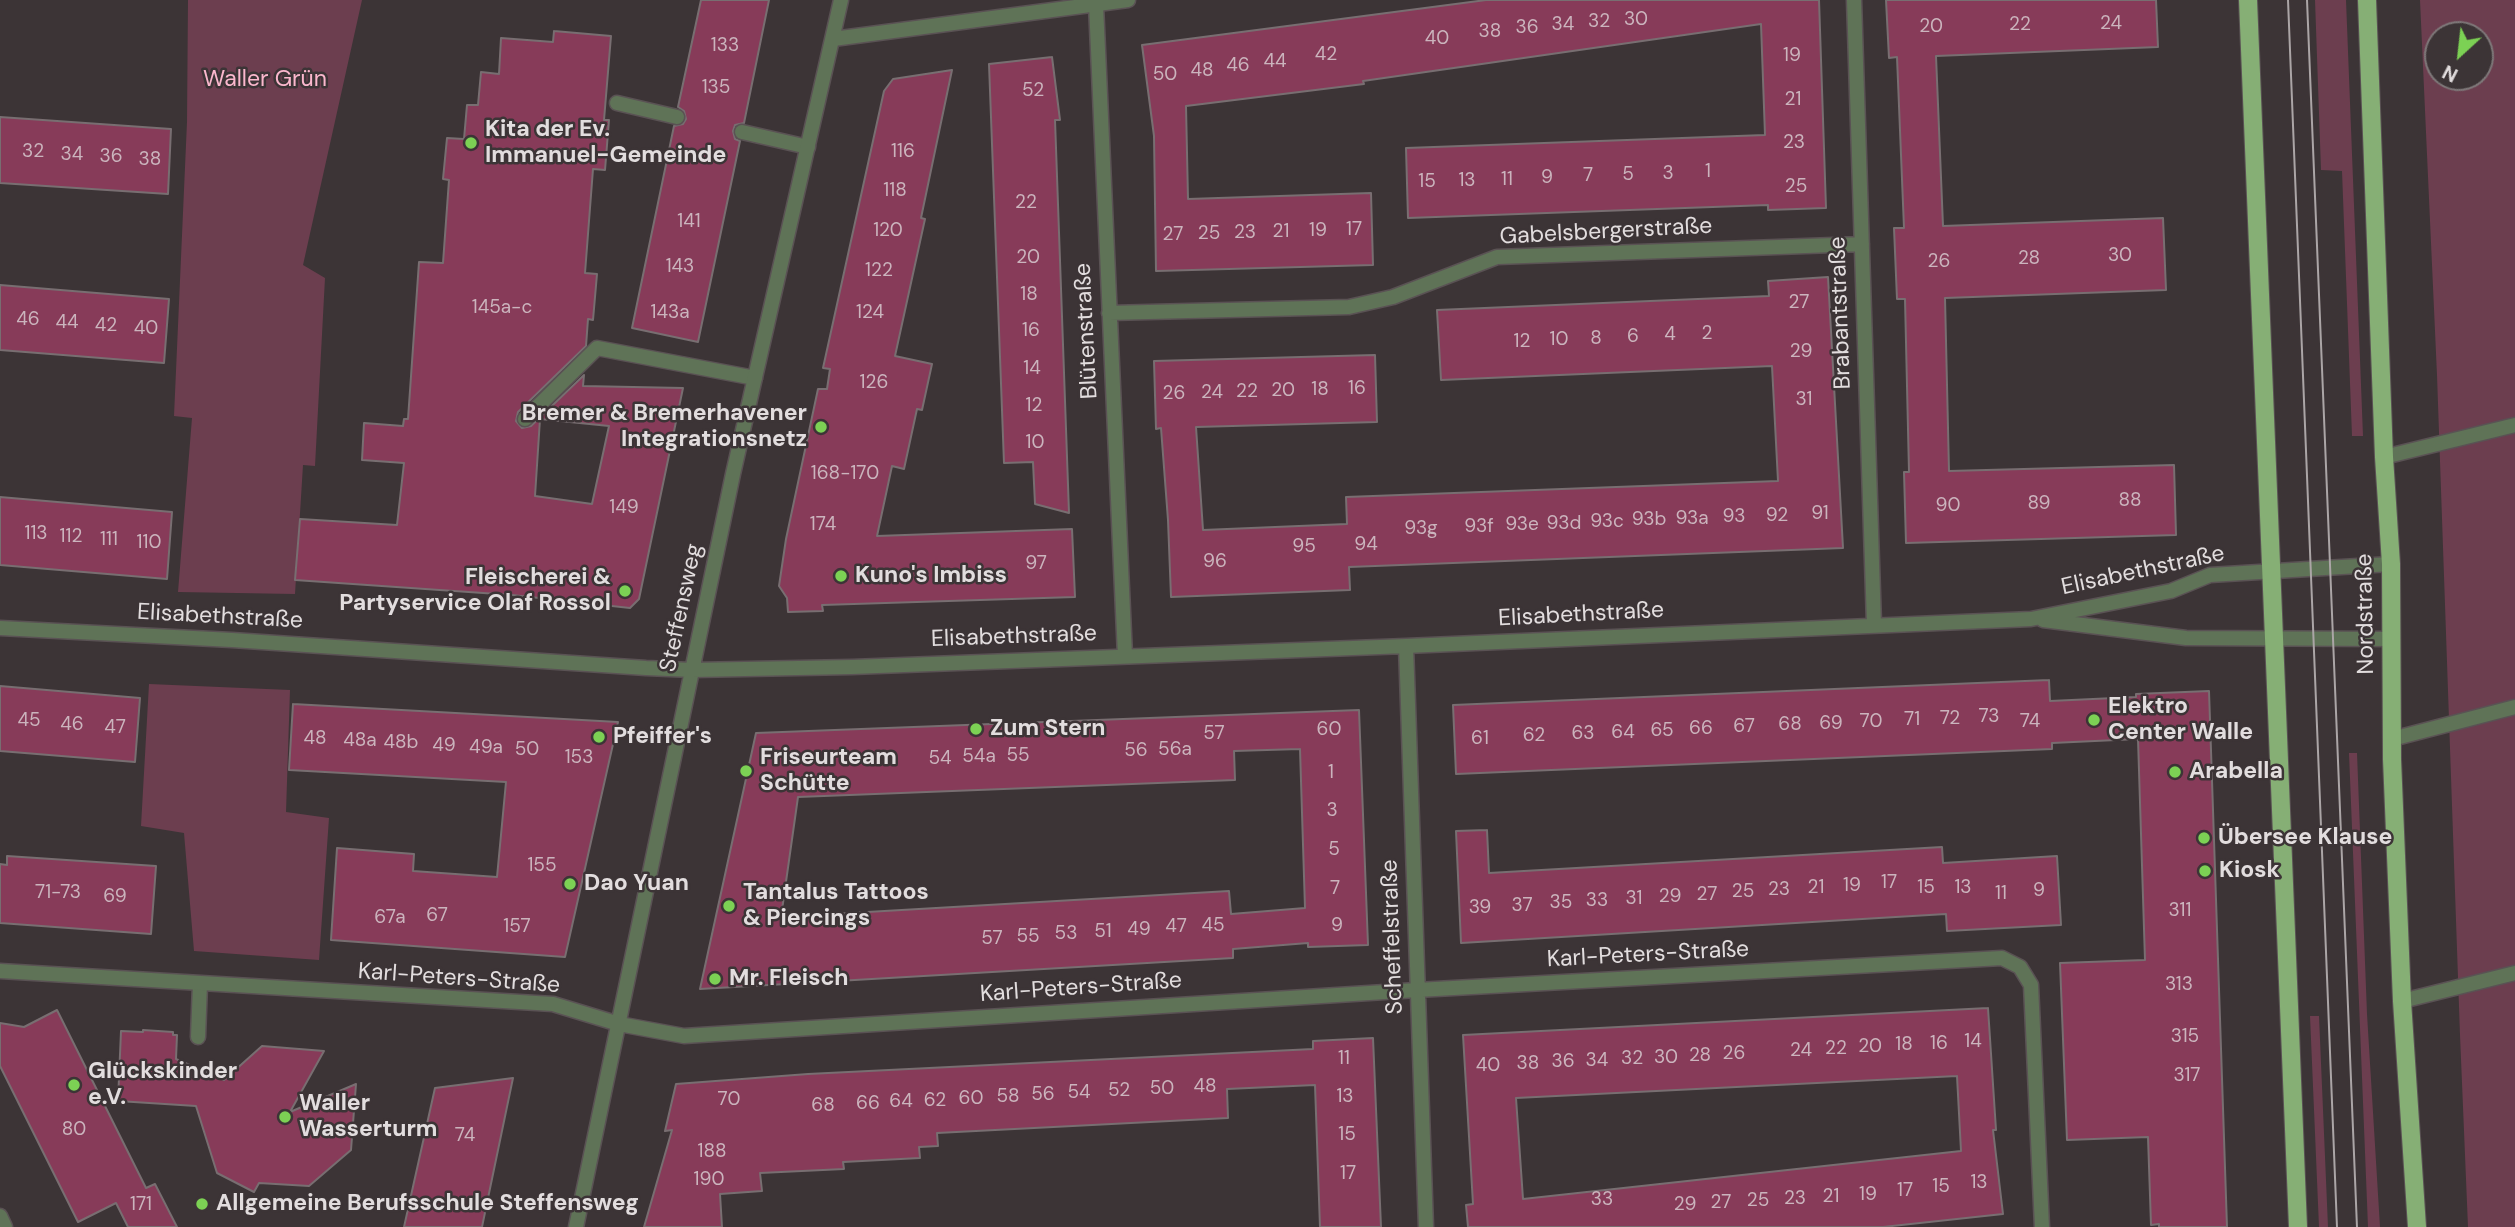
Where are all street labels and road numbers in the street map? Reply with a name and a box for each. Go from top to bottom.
street label: Gabelsbergerstraße [1499,213,1713,251]
street label: Brabantstraße [1825,236,1857,390]
street label: Blütenstraße [1070,262,1104,400]
street label: Elisabethstraße [2059,540,2227,602]
street label: Steffensweg [655,541,709,675]
street label: Nordstraße [2351,553,2381,675]
street label: Elisabethstraße [1497,597,1665,633]
street label: Elisabethstraße [136,599,304,635]
street label: Elisabethstraße [931,620,1097,654]
street label: Scheffelstraße [1377,859,1409,1015]
street label: Karl-Peters-Straße [1546,936,1750,974]
street label: Karl-Peters-Straße [357,958,561,1000]
street label: Karl-Peters-Straße [979,967,1183,1009]

